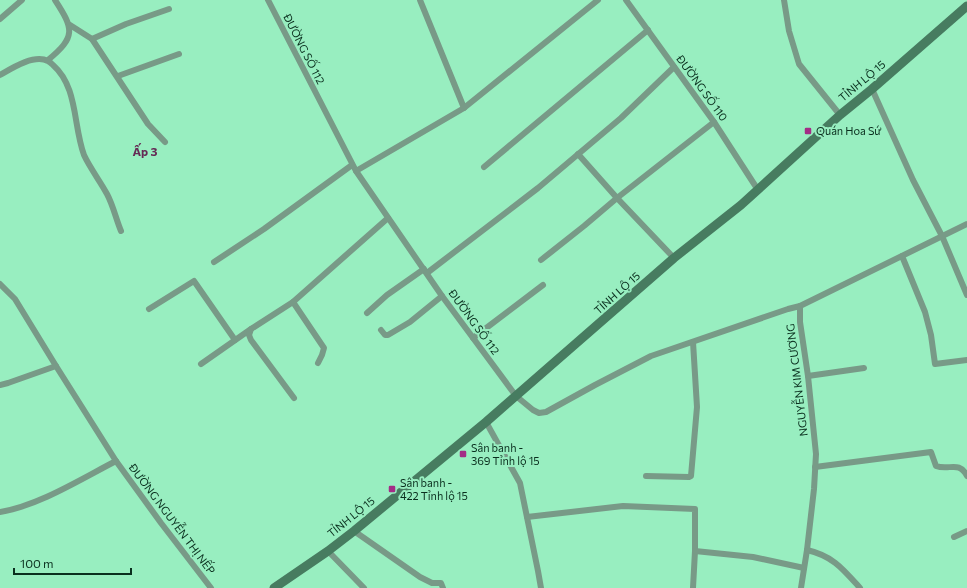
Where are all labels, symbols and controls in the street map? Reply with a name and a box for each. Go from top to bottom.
street label: ĐƯỜNG SỐ 112 [281,10,330,86]
street label: ĐƯỜNG SỐ 110 [674,50,732,123]
street label: TỈNH LỘ 15 [835,57,888,104]
place label: Quán Hoa Sứ [816,124,882,137]
marker: Quán Hoa Sứ [803,126,813,136]
district label: Ấp 3 [132,143,158,158]
street label: TỈNH LỘ 15 [590,268,642,317]
street label: ĐƯỜNG SỐ 112 [446,285,504,357]
street label: NGUYỄN KIM CƯƠNG [780,323,810,437]
place label: Sân banh - 369 Tỉnh lộ 15 [471,441,540,467]
marker: Sân banh - 369 Tỉnh lộ 15 [458,449,468,459]
street label: ĐƯỜNG NGUYỄN THỊ NẾP [126,458,221,577]
place label: Sân banh - 422 Tỉnh lộ 15 [400,476,468,502]
marker: Sân banh - 422 Tỉnh lộ 15 [387,484,397,494]
street label: TỈNH LỘ 15 [324,493,377,540]
scale bar [14,550,131,576]
text: 100 m [20,556,54,570]

